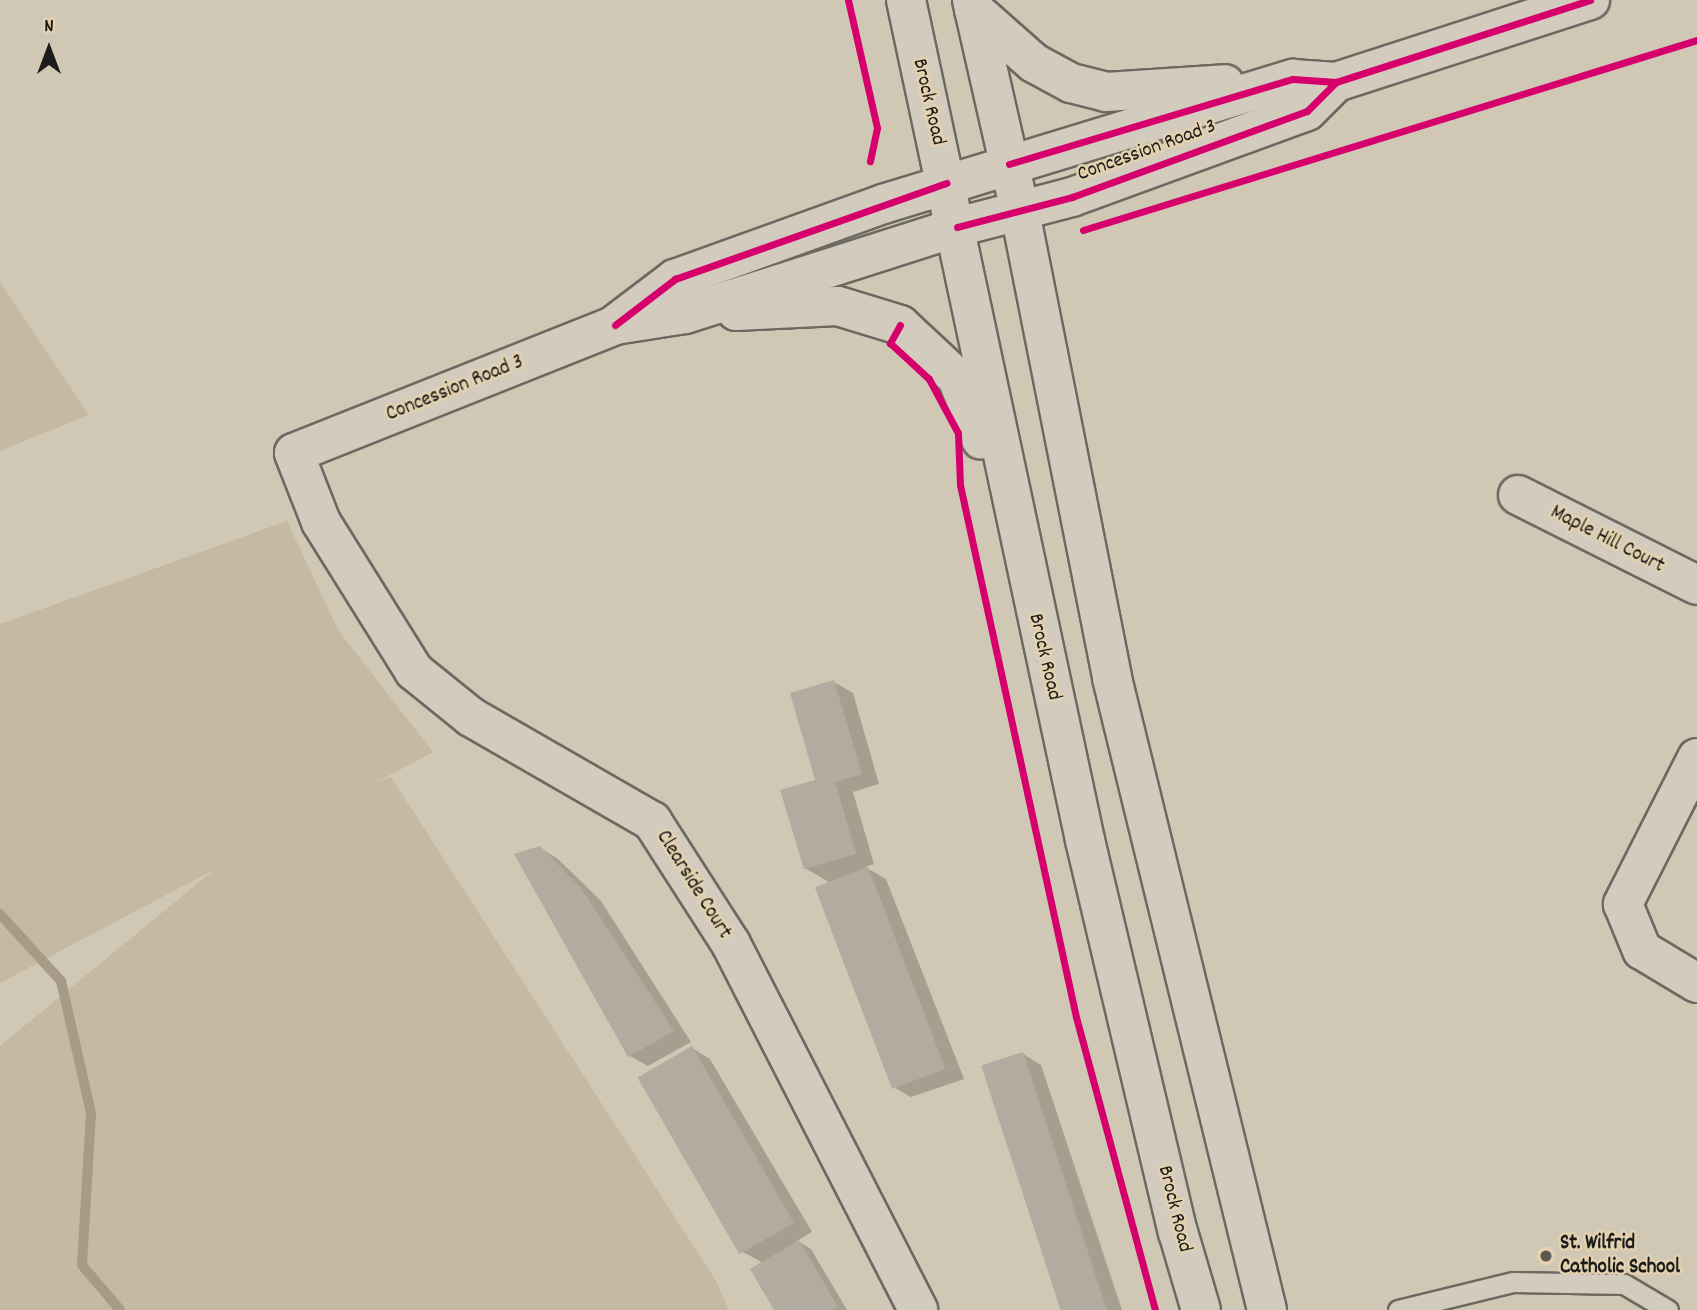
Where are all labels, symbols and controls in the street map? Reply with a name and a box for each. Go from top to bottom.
north arrow [14,14,84,84]
text: N [44,14,54,41]
street label: Brock Road [906,56,950,148]
street label: Concession Road 3 [1074,114,1220,188]
street label: Concession Road 3 [383,350,527,428]
street label: Maple Hill Court [1546,500,1668,580]
street label: Brock Road [1022,611,1066,703]
street label: Clearside Court [650,826,736,944]
street label: Brock Road [1151,1163,1197,1255]
place label: St. Wilfrid Catholic School [1560,1231,1680,1281]
marker: St. Wilfrid Catholic School [1538,1248,1554,1264]

